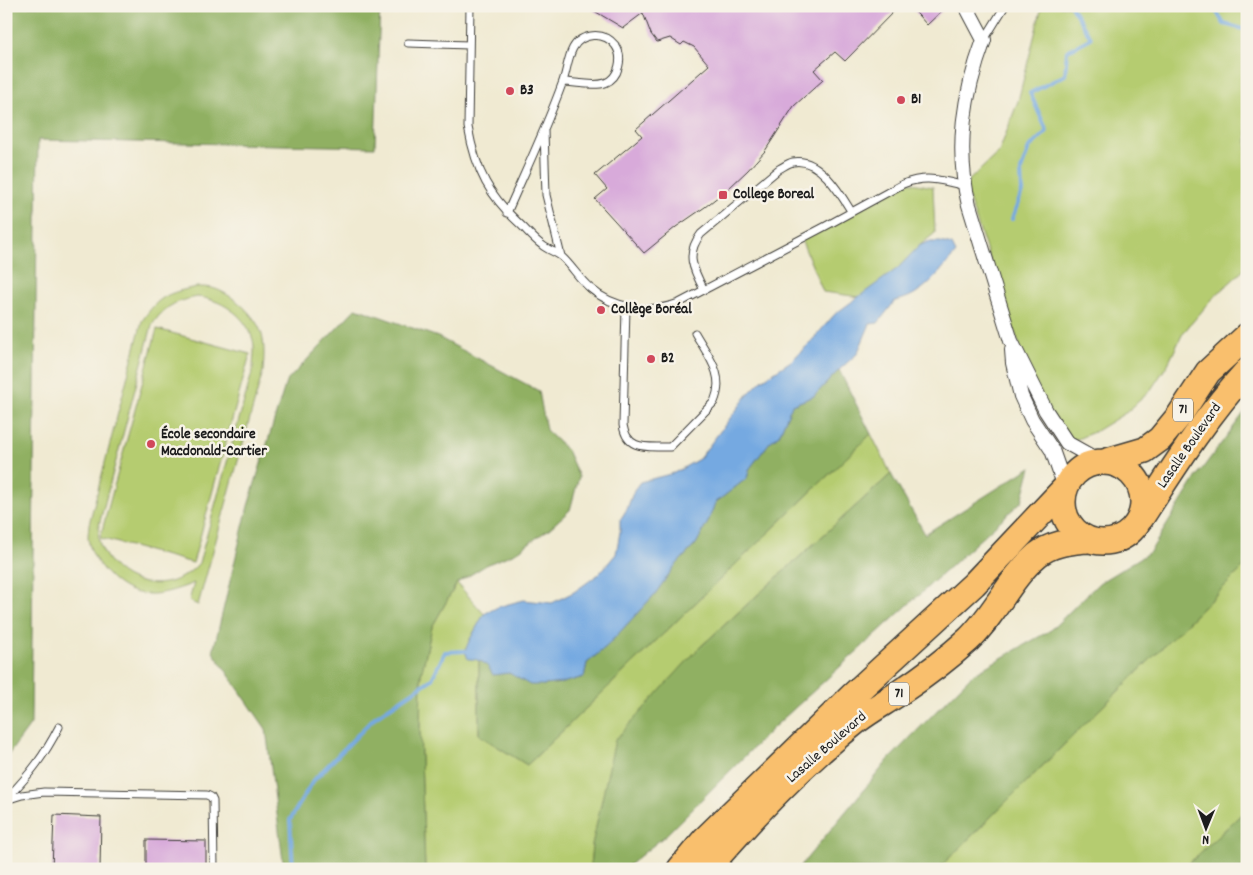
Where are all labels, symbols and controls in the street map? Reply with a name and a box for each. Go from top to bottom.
place label: B3 [520,80,534,102]
marker: B3 [504,85,516,97]
place label: B1 [911,89,921,111]
marker: B1 [895,94,907,106]
place label: College Boreal [733,184,814,206]
marker: College Boreal [717,189,729,201]
place label: Collège Boréal [611,299,692,321]
marker: Collège Boréal [595,304,607,316]
place label: B2 [661,348,675,370]
marker: B2 [645,353,657,365]
road number: 71 [1173,398,1193,422]
street label: Lasalle Boulevard [1152,399,1228,493]
place label: École secondaire Macdonald-Cartier [161,424,267,463]
marker: École secondaire Macdonald-Cartier [145,438,157,450]
road number: 71 [889,682,909,706]
street label: Lasalle Boulevard [782,707,872,789]
north arrow [1180,802,1230,852]
text: N [1202,829,1209,849]

